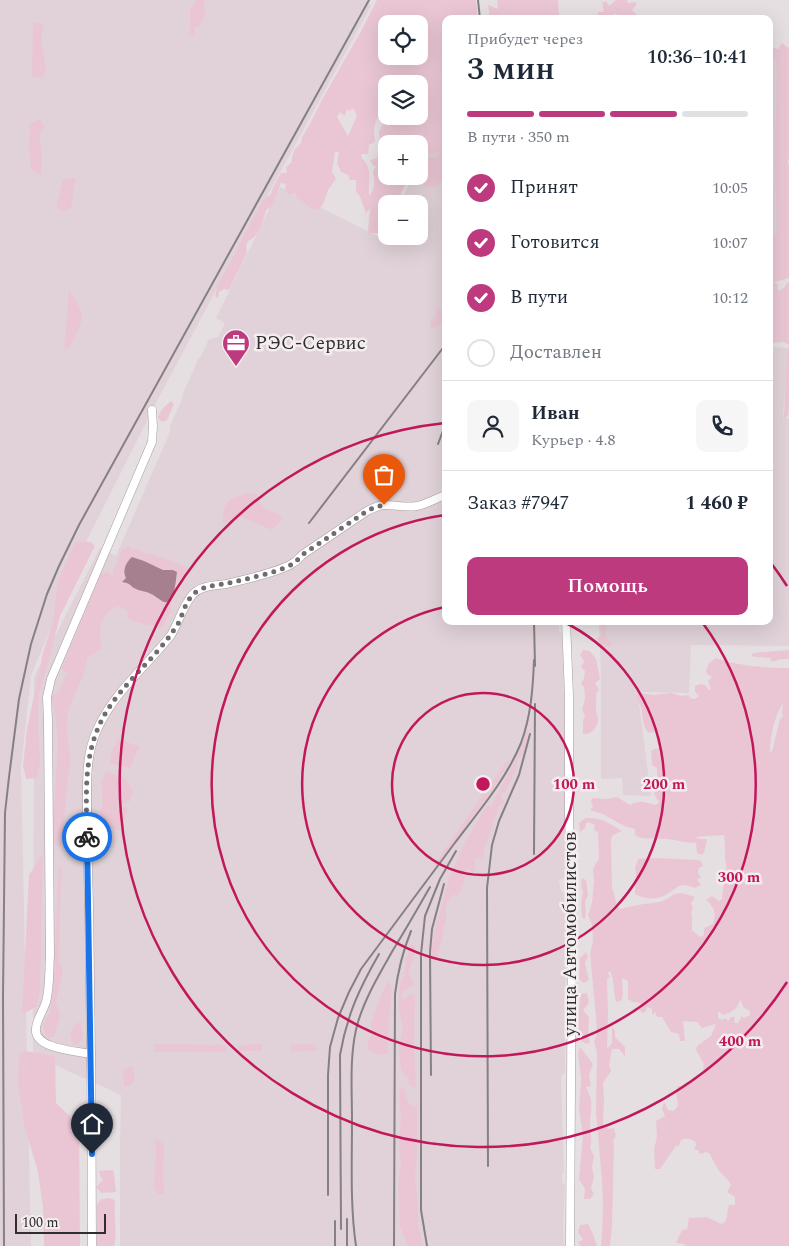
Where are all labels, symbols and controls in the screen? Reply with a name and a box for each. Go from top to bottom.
map controls [378,15,428,245]
button: locate [378,15,428,65]
text: Прибудет через [467,27,583,51]
text: 10:36–10:41 [647,43,748,72]
text: 3 мин [467,45,555,94]
button: layers [378,75,428,125]
text: В пути · 350 m [467,125,570,149]
button: + [378,135,428,185]
text: Принят [510,173,578,202]
icon: check [467,174,495,202]
text: 10:05 [712,176,748,200]
button: − [378,195,428,245]
text: Готовится [510,228,600,257]
icon: check [467,229,495,257]
text: 10:07 [712,231,748,255]
text: В пути [510,283,568,312]
icon: check [467,284,495,312]
text: 10:12 [712,286,748,310]
office icon: РЭС-Сервис [221,328,251,367]
place label: РЭС-Сервис [255,329,366,358]
text: Доставлен [510,338,602,367]
text: Иван [531,399,580,428]
button: person [467,400,519,452]
button: phone [696,400,748,452]
text: Курьер · 4.8 [531,428,616,452]
pin [363,454,405,505]
icon: bag [370,461,398,489]
text: Заказ #7947 [467,489,569,518]
text: 1 460 ₽ [685,489,748,518]
button: Помощь [467,557,748,615]
text: 100 m [553,773,596,796]
text: 200 m [643,773,686,796]
centre of rings [474,775,492,793]
courier [62,812,112,862]
icon: bike [73,823,101,851]
street label: улица Автомобилистов [556,832,585,1037]
text: 300 m [718,866,761,889]
text: 400 m [719,1030,762,1053]
pin [71,1103,113,1154]
icon: home [78,1110,106,1138]
scale bar [15,1211,106,1234]
text: 100 m [22,1212,59,1233]

